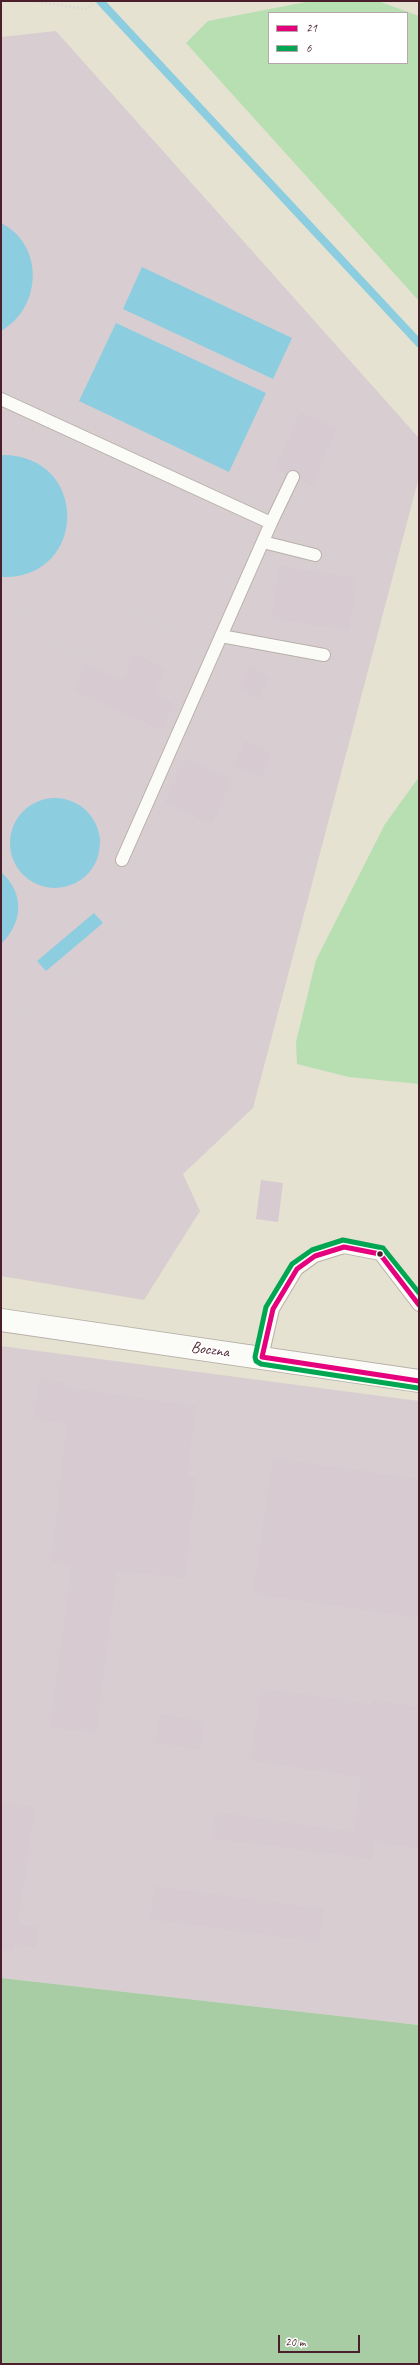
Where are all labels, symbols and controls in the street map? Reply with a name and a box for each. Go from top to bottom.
legend [268,12,408,64]
text: 21 [306,20,317,36]
text: 6 [306,40,311,56]
unlabelled marker [375,1249,385,1259]
street label: Boczna [190,1338,230,1362]
scale bar [280,2327,362,2353]
text: 20 m [285,2334,305,2350]

